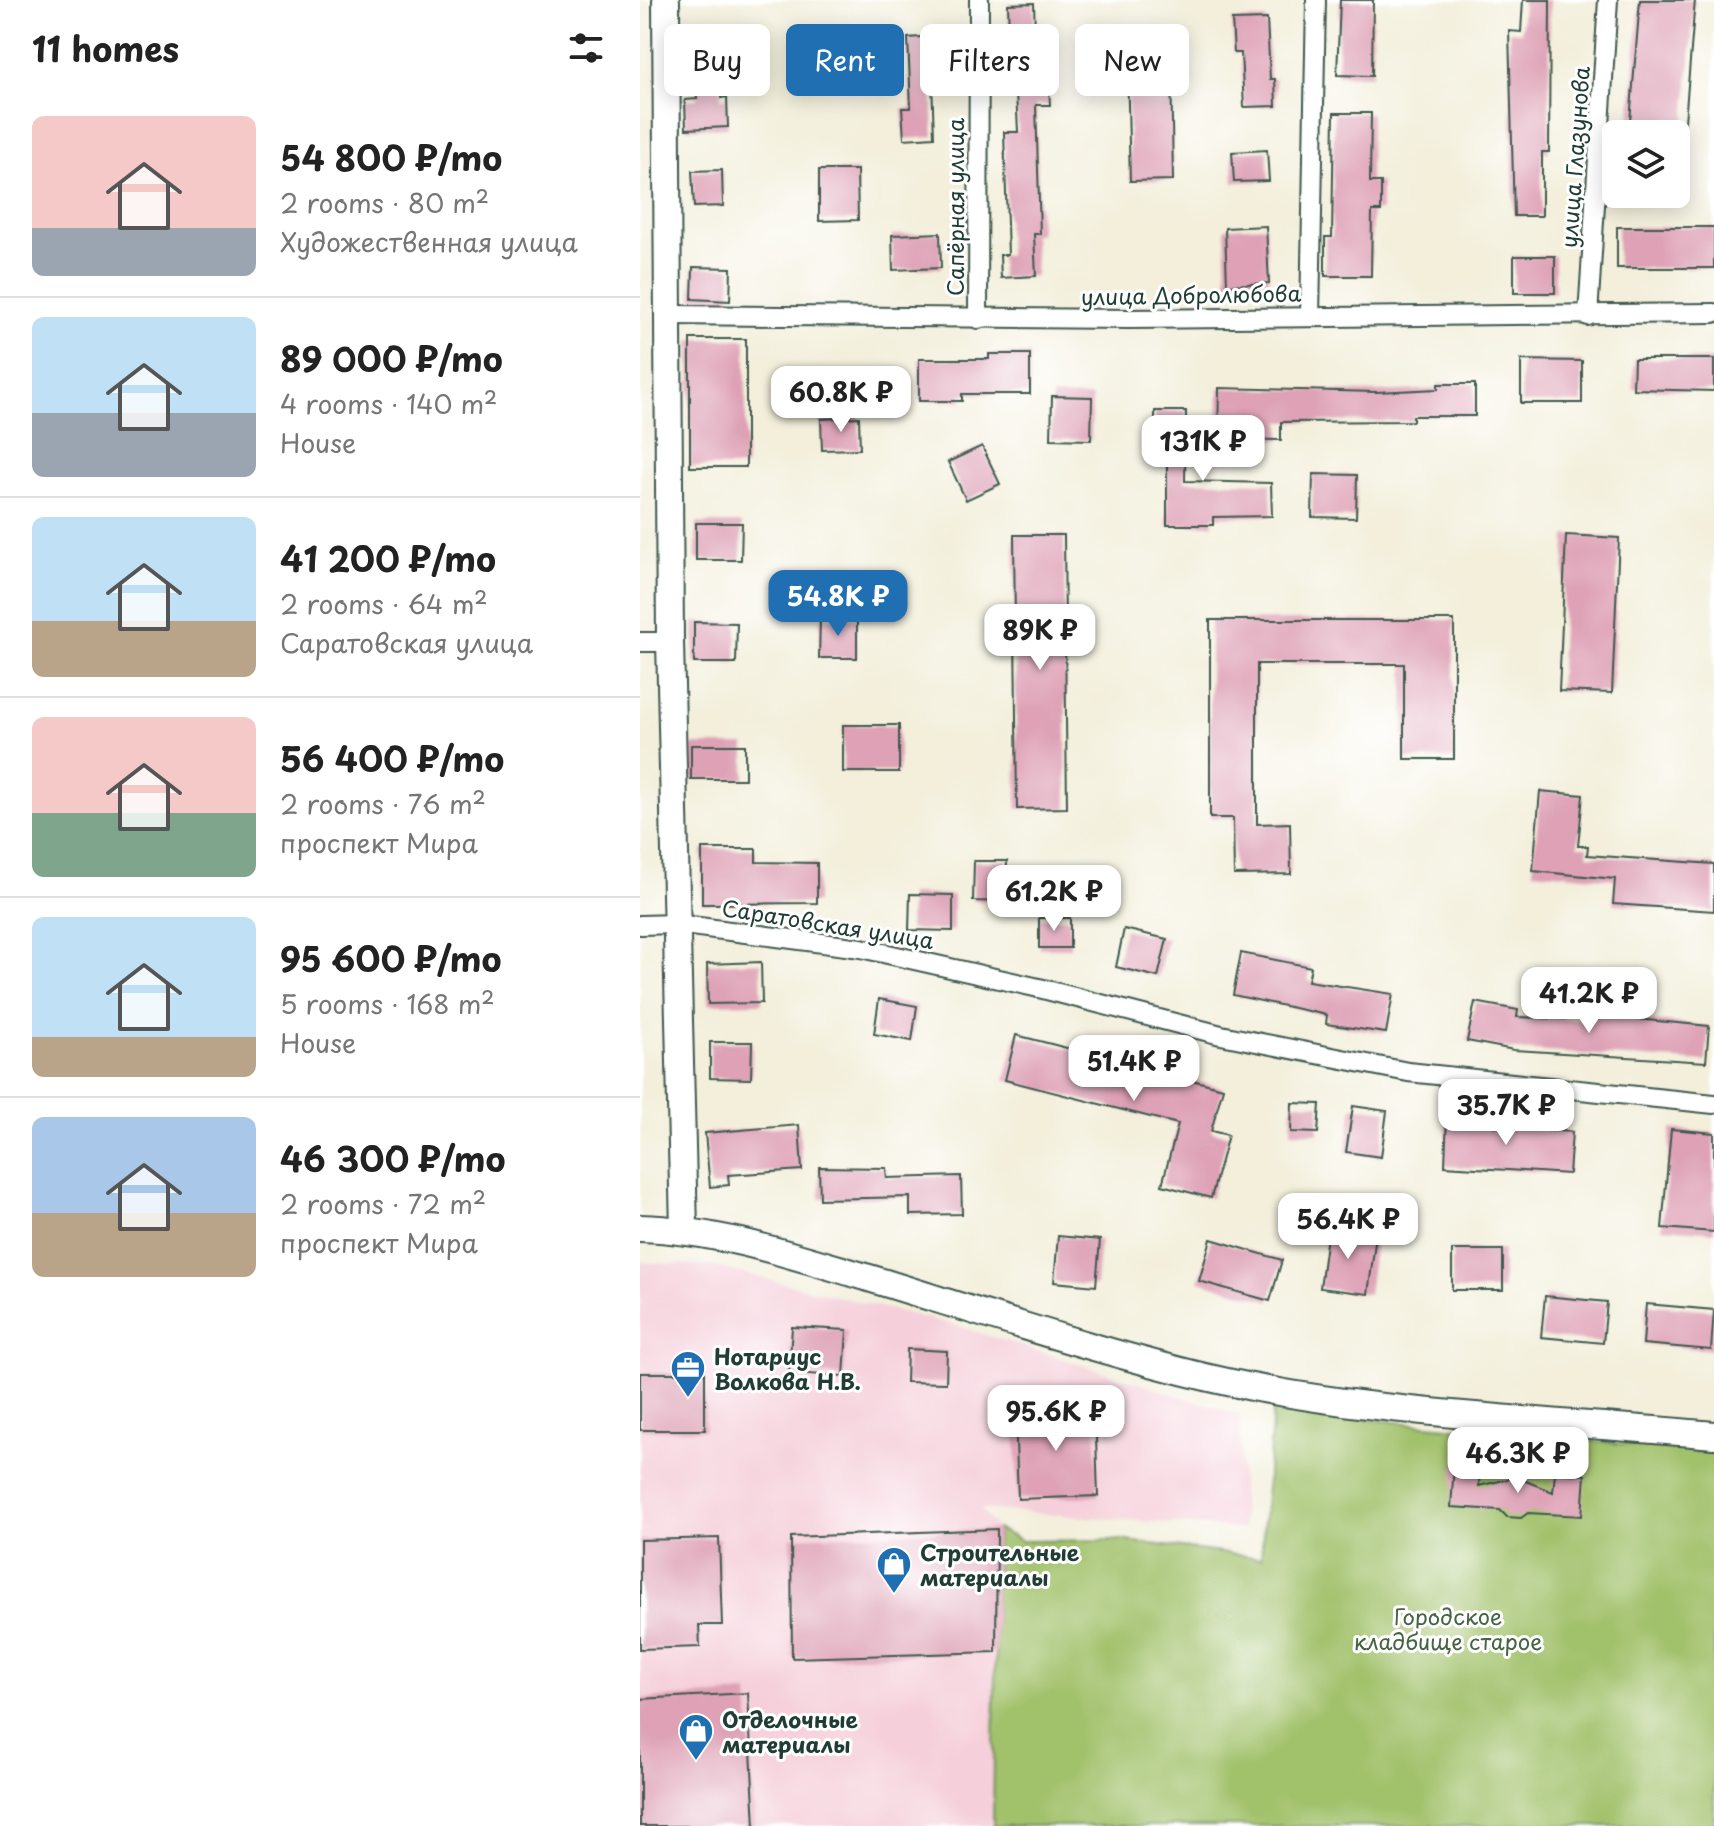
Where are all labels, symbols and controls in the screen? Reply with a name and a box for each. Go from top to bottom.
text: 11 homes [32,22,179,74]
chip: Buy [664,24,770,96]
chip: Rent [786,24,904,96]
chip: Filters [920,24,1059,96]
chip: New [1075,24,1189,96]
icon: filters [564,26,608,70]
street label: улица Глазунова [1551,65,1597,249]
street label: Сапёрная улица [938,118,971,296]
map controls [1602,120,1690,208]
button: layers [1602,120,1690,208]
text: 54 800 ₽/mo [280,131,502,183]
icon: home [96,148,192,244]
text: 2 rooms · 80 m² [280,183,489,222]
text: Художественная улица [280,222,578,261]
street label: улица Добролюбова [1081,276,1302,312]
text: 89 000 ₽/mo [280,332,503,384]
icon: home [96,349,192,445]
pin: 60.8K ₽ [767,366,915,434]
text: 60.8K ₽ [789,372,893,411]
text: 4 rooms · 140 m² [280,384,498,423]
pin: 131K ₽ [1138,415,1268,483]
text: 131K ₽ [1160,421,1246,460]
text: House [280,423,356,462]
text: 41 200 ₽/mo [280,532,496,584]
icon: home [96,549,192,645]
pin: 54.8K ₽ [764,570,912,638]
text: 54.8K ₽ [787,576,890,615]
text: 2 rooms · 64 m² [280,584,488,623]
pin: 89K ₽ [984,604,1096,672]
text: 89K ₽ [1002,610,1078,649]
text: Саратовская улица [280,623,533,662]
text: 56 400 ₽/mo [280,732,504,784]
icon: home [96,749,192,845]
text: 2 rooms · 76 m² [280,784,486,823]
text: проспект Мира [280,823,478,862]
pin: 61.2K ₽ [980,865,1128,933]
text: 61.2K ₽ [1005,871,1103,910]
street label: Саратовская улица [720,890,937,956]
text: 95 600 ₽/mo [280,932,502,984]
icon: home [96,949,192,1045]
pin: 41.2K ₽ [1515,967,1663,1035]
text: 41.2K ₽ [1539,973,1639,1012]
text: 5 rooms · 168 m² [280,984,495,1023]
text: House [280,1023,356,1062]
pin: 51.4K ₽ [1060,1035,1208,1103]
text: 51.4K ₽ [1086,1041,1182,1080]
pin: 35.7K ₽ [1432,1079,1580,1147]
text: 35.7K ₽ [1456,1085,1556,1124]
text: 46 300 ₽/mo [280,1132,506,1184]
icon: home [96,1149,192,1245]
text: 2 rooms · 72 m² [280,1184,486,1223]
pin: 56.4K ₽ [1274,1193,1422,1261]
text: 56.4K ₽ [1296,1199,1400,1238]
text: проспект Мира [280,1223,478,1262]
place label: Нотариус Волкова Н.В. [714,1339,861,1397]
office icon: Нотариус Волкова Н.В. [669,1349,707,1399]
pin: 95.6K ₽ [982,1385,1130,1453]
text: 95.6K ₽ [1006,1391,1107,1430]
pin: 46.3K ₽ [1444,1427,1592,1495]
text: 46.3K ₽ [1466,1433,1570,1472]
place label: Строительные материалы [920,1535,1080,1593]
shop icon: Строительные материалы [875,1545,913,1595]
park label: Городское кладбище старое [1354,1599,1542,1657]
place label: Отделочные материалы [722,1702,858,1760]
shop icon: Отделочные материалы [677,1712,715,1762]

